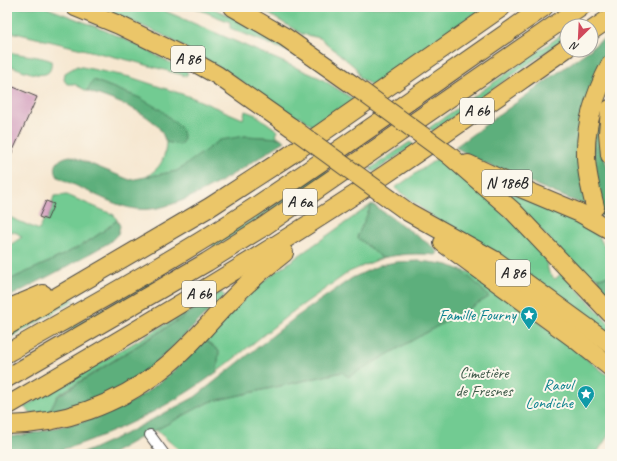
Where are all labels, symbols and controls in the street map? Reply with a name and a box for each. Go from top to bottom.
north arrow [559,18,599,58]
text: N [567,38,581,55]
road number: A 86 [171,46,205,72]
road number: A 6b [460,98,494,124]
road number: N 186B [482,170,532,196]
road number: A 6a [283,189,317,215]
road number: A 86 [496,260,530,286]
road number: A 6b [182,281,216,307]
place label: Famille Fourny [439,305,518,325]
place icon: Famille Fourny [519,305,539,330]
park label: Cimetière de Fresnes [456,363,514,401]
place label: Raoul Londiche [525,375,576,413]
place icon: Raoul Londiche [576,384,596,409]

